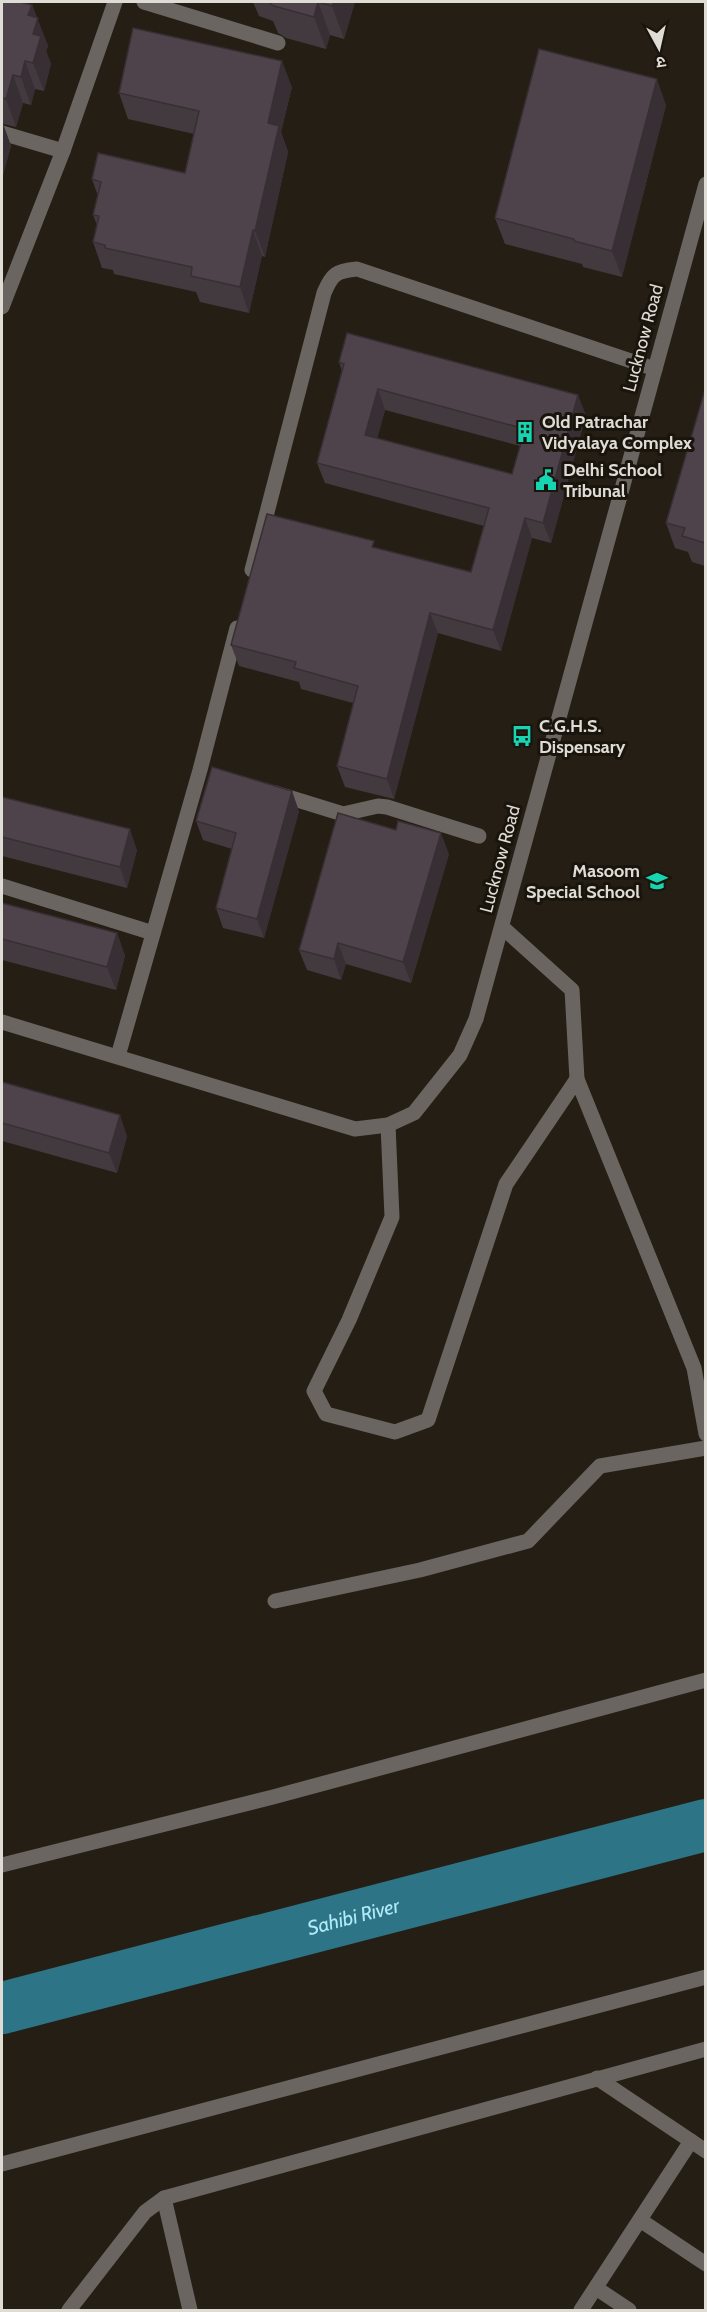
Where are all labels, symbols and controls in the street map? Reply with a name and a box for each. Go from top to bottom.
north arrow [629,18,689,78]
text: उ [654,52,667,73]
street label: Lucknow Road [618,282,668,394]
place label: Old Patrachar Vidyalaya Complex [542,411,692,454]
building icon: Old Patrachar Vidyalaya Complex [513,420,537,444]
place label: Delhi School Tribunal [563,459,662,502]
public building icon: Delhi School Tribunal [534,468,558,492]
place label: C.G.H.S. Dispensary [539,715,626,758]
bus stop icon: C.G.H.S. Dispensary [510,724,534,748]
street label: Lucknow Road [475,803,525,915]
place label: Masoom Special School [526,860,640,903]
school or university icon: Masoom Special School [645,869,669,893]
water label: Sahibi River [305,1893,403,1940]

